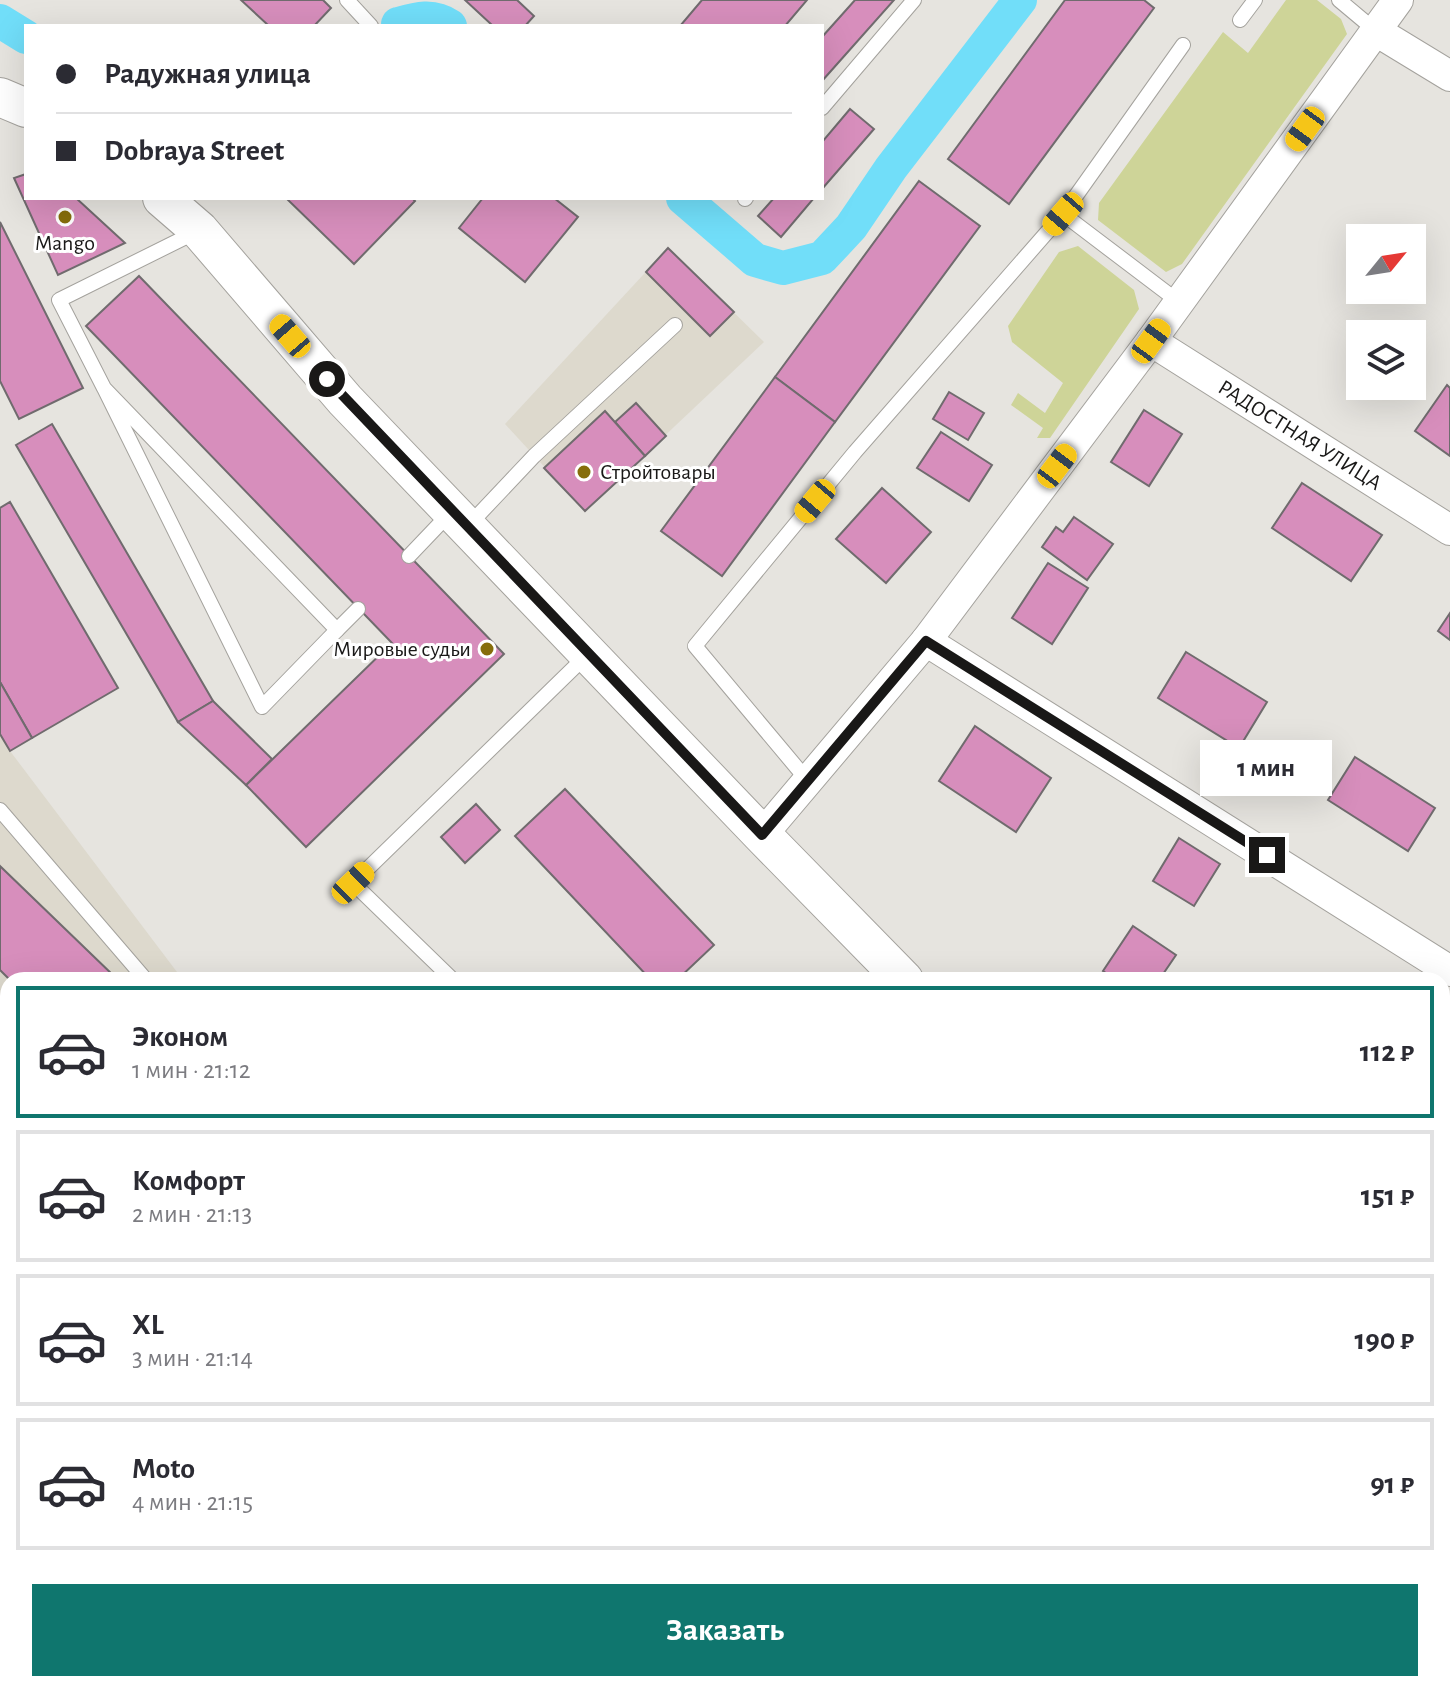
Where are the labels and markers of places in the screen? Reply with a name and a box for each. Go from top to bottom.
marker: Mango [56,208,74,226]
place label: Mango [35,232,95,254]
place label: Стройтовары [600,461,716,483]
marker: Стройтовары [575,463,593,481]
place label: Мировые судьи [333,638,471,660]
marker: Мировые судьи [478,640,496,658]

